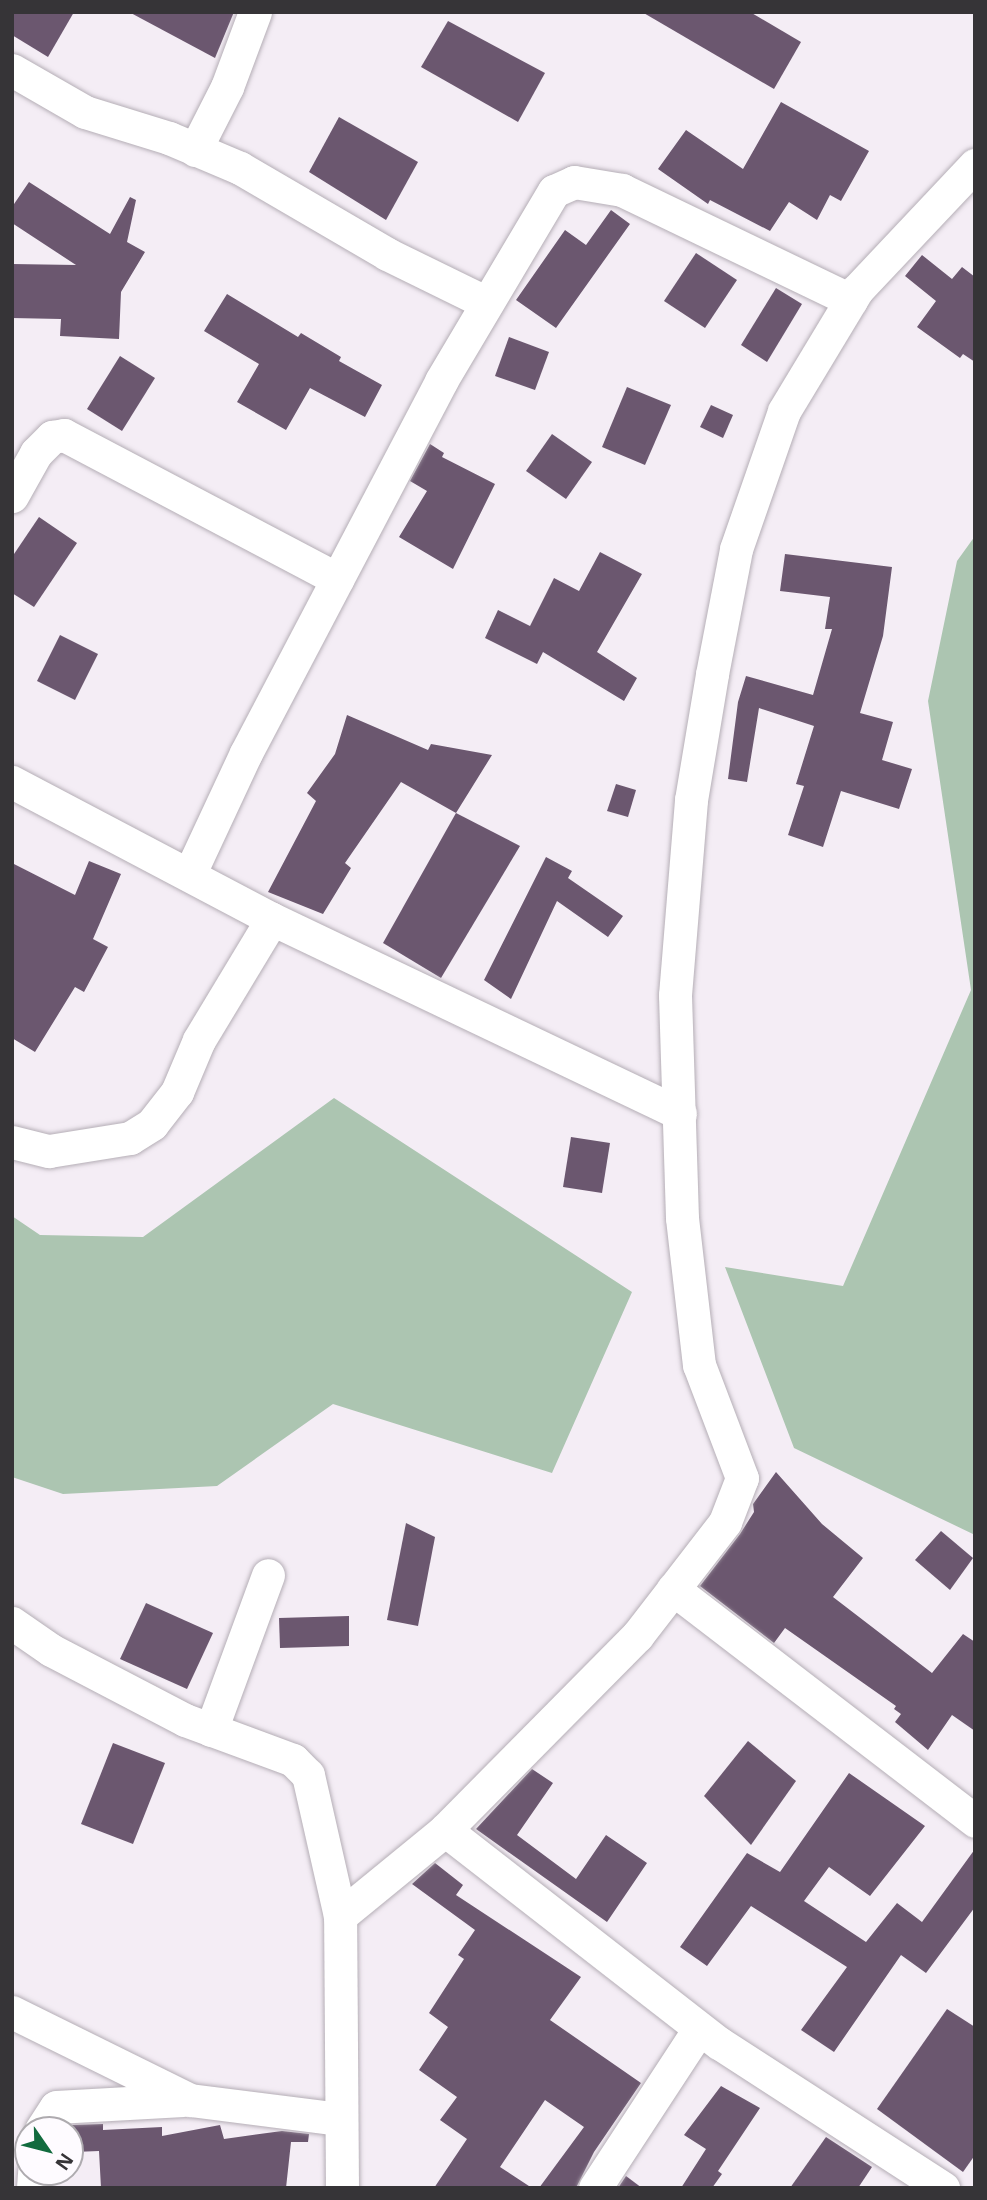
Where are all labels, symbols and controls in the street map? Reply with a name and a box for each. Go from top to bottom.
north arrow [14,2116,84,2186]
text: N [49,2148,80,2176]

